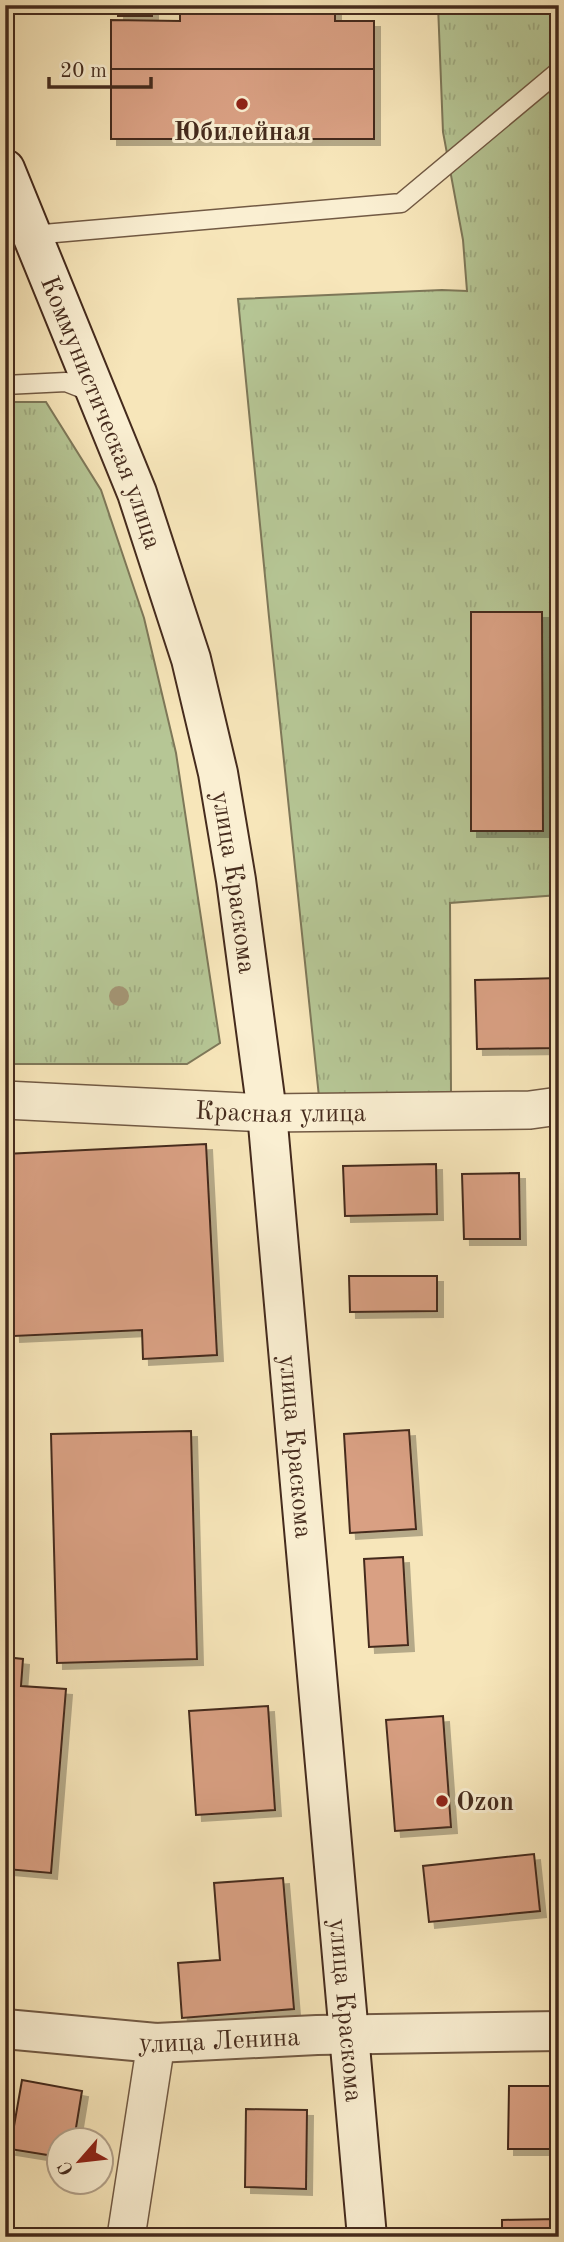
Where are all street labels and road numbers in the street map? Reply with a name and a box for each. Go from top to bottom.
street label: Коммунистическая улица [35,273,165,553]
street label: улица Краскома [206,789,259,975]
street label: Красная улица [194,1098,367,1128]
street label: улица Краскома [274,1354,316,1540]
street label: улица Краскома [324,1918,366,2104]
street label: улица Ленина [137,2025,301,2058]

